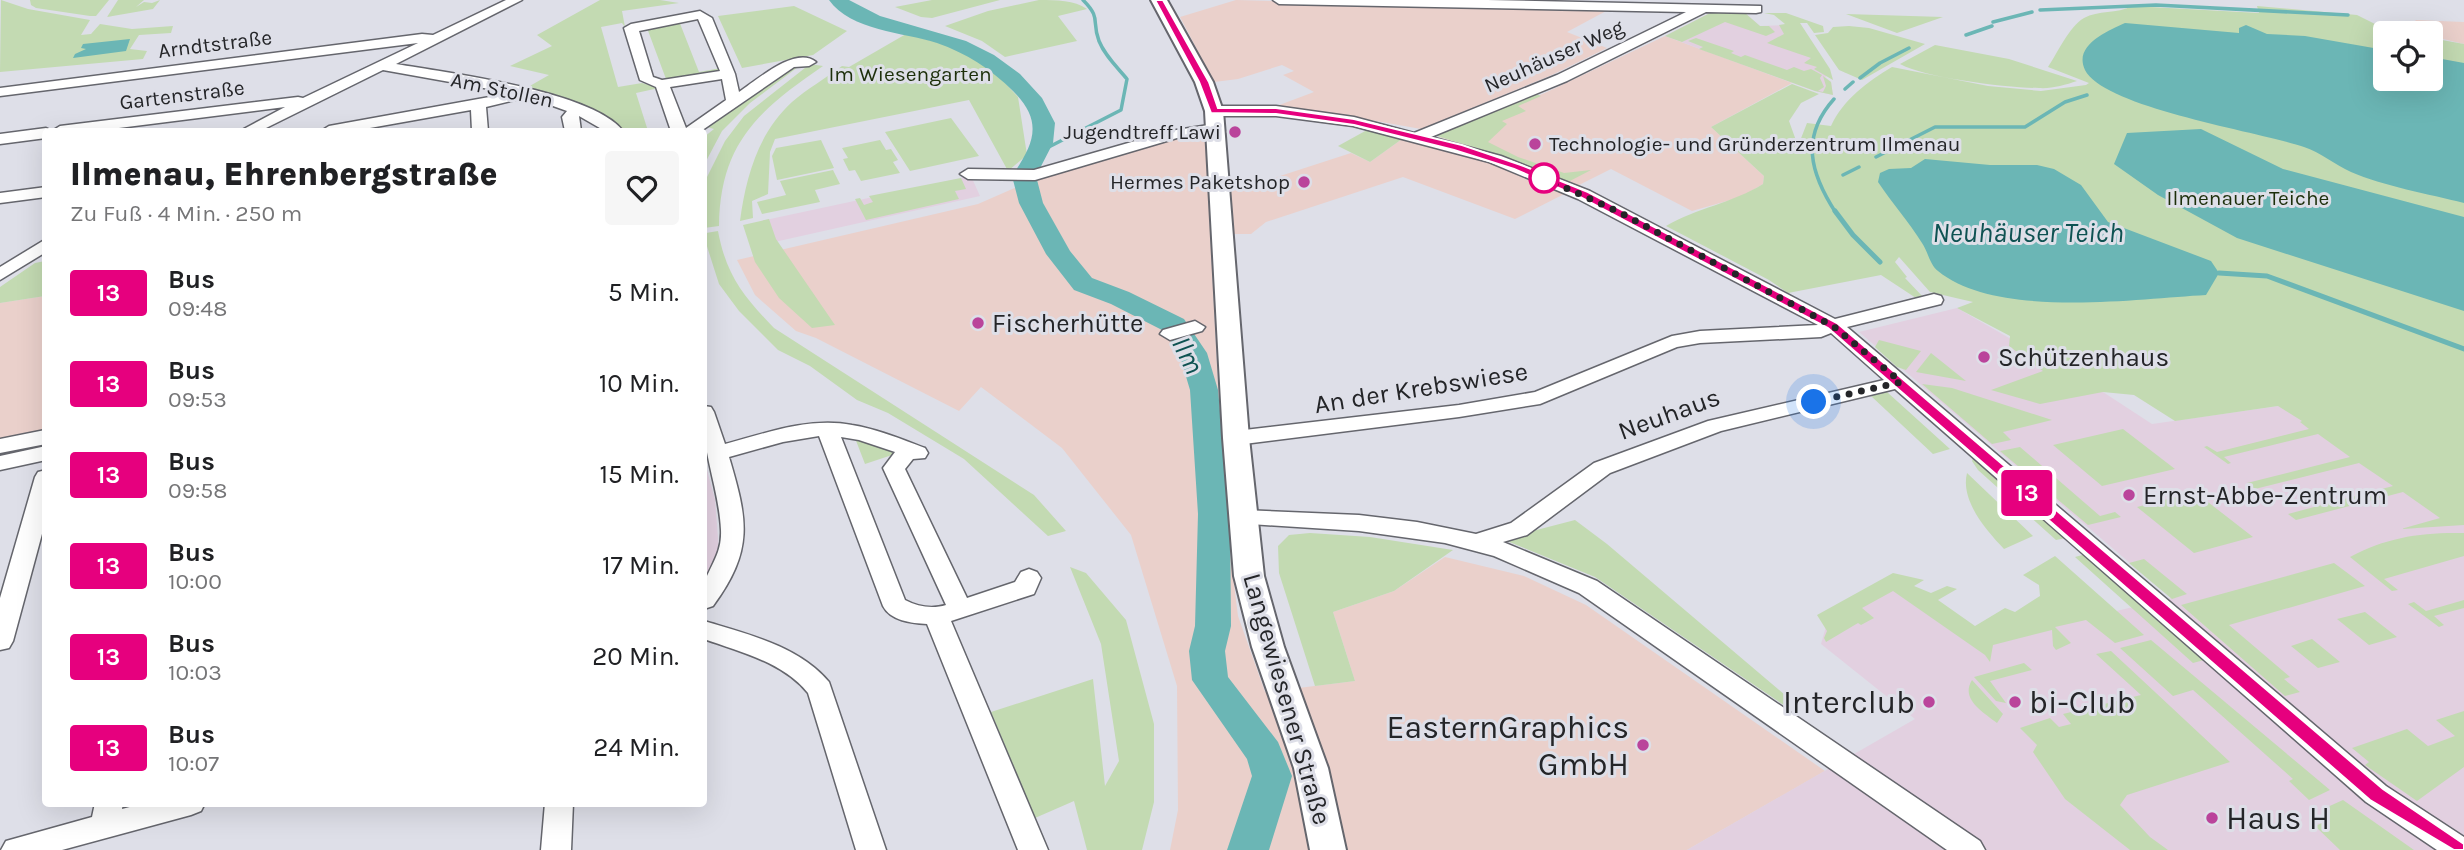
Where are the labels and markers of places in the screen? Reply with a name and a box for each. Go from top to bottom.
place label: Jugendtreff Lawi [1064,120,1221,144]
marker: Jugendtreff Lawi [1227,124,1243,140]
place label: Technologie- und Gründerzentrum Ilmenau [1549,132,1960,156]
marker: Technologie- und Gründerzentrum Ilmenau [1527,136,1543,152]
unlabelled marker [1529,163,1559,193]
place label: Hermes Paketshop [1110,170,1290,194]
marker: Hermes Paketshop [1296,174,1312,190]
place label: Fischerhütte [992,308,1143,339]
marker: Fischerhütte [970,315,986,331]
place label: Schützenhaus [1998,342,2169,373]
marker: Schützenhaus [1976,349,1992,365]
place label: Ernst-Abbe-Zentrum [2143,480,2387,511]
marker: Ernst-Abbe-Zentrum [2121,487,2137,503]
place label: Interclub [1783,684,1915,721]
place label: bi-Club [2029,684,2136,721]
marker: Interclub [1921,694,1937,710]
marker: bi-Club [2007,694,2023,710]
place label: EasternGraphics GmbH [1387,709,1629,783]
marker: EasternGraphics GmbH [1635,737,1651,753]
place label: Haus H [2226,800,2330,837]
marker: Haus H [2204,810,2220,826]

